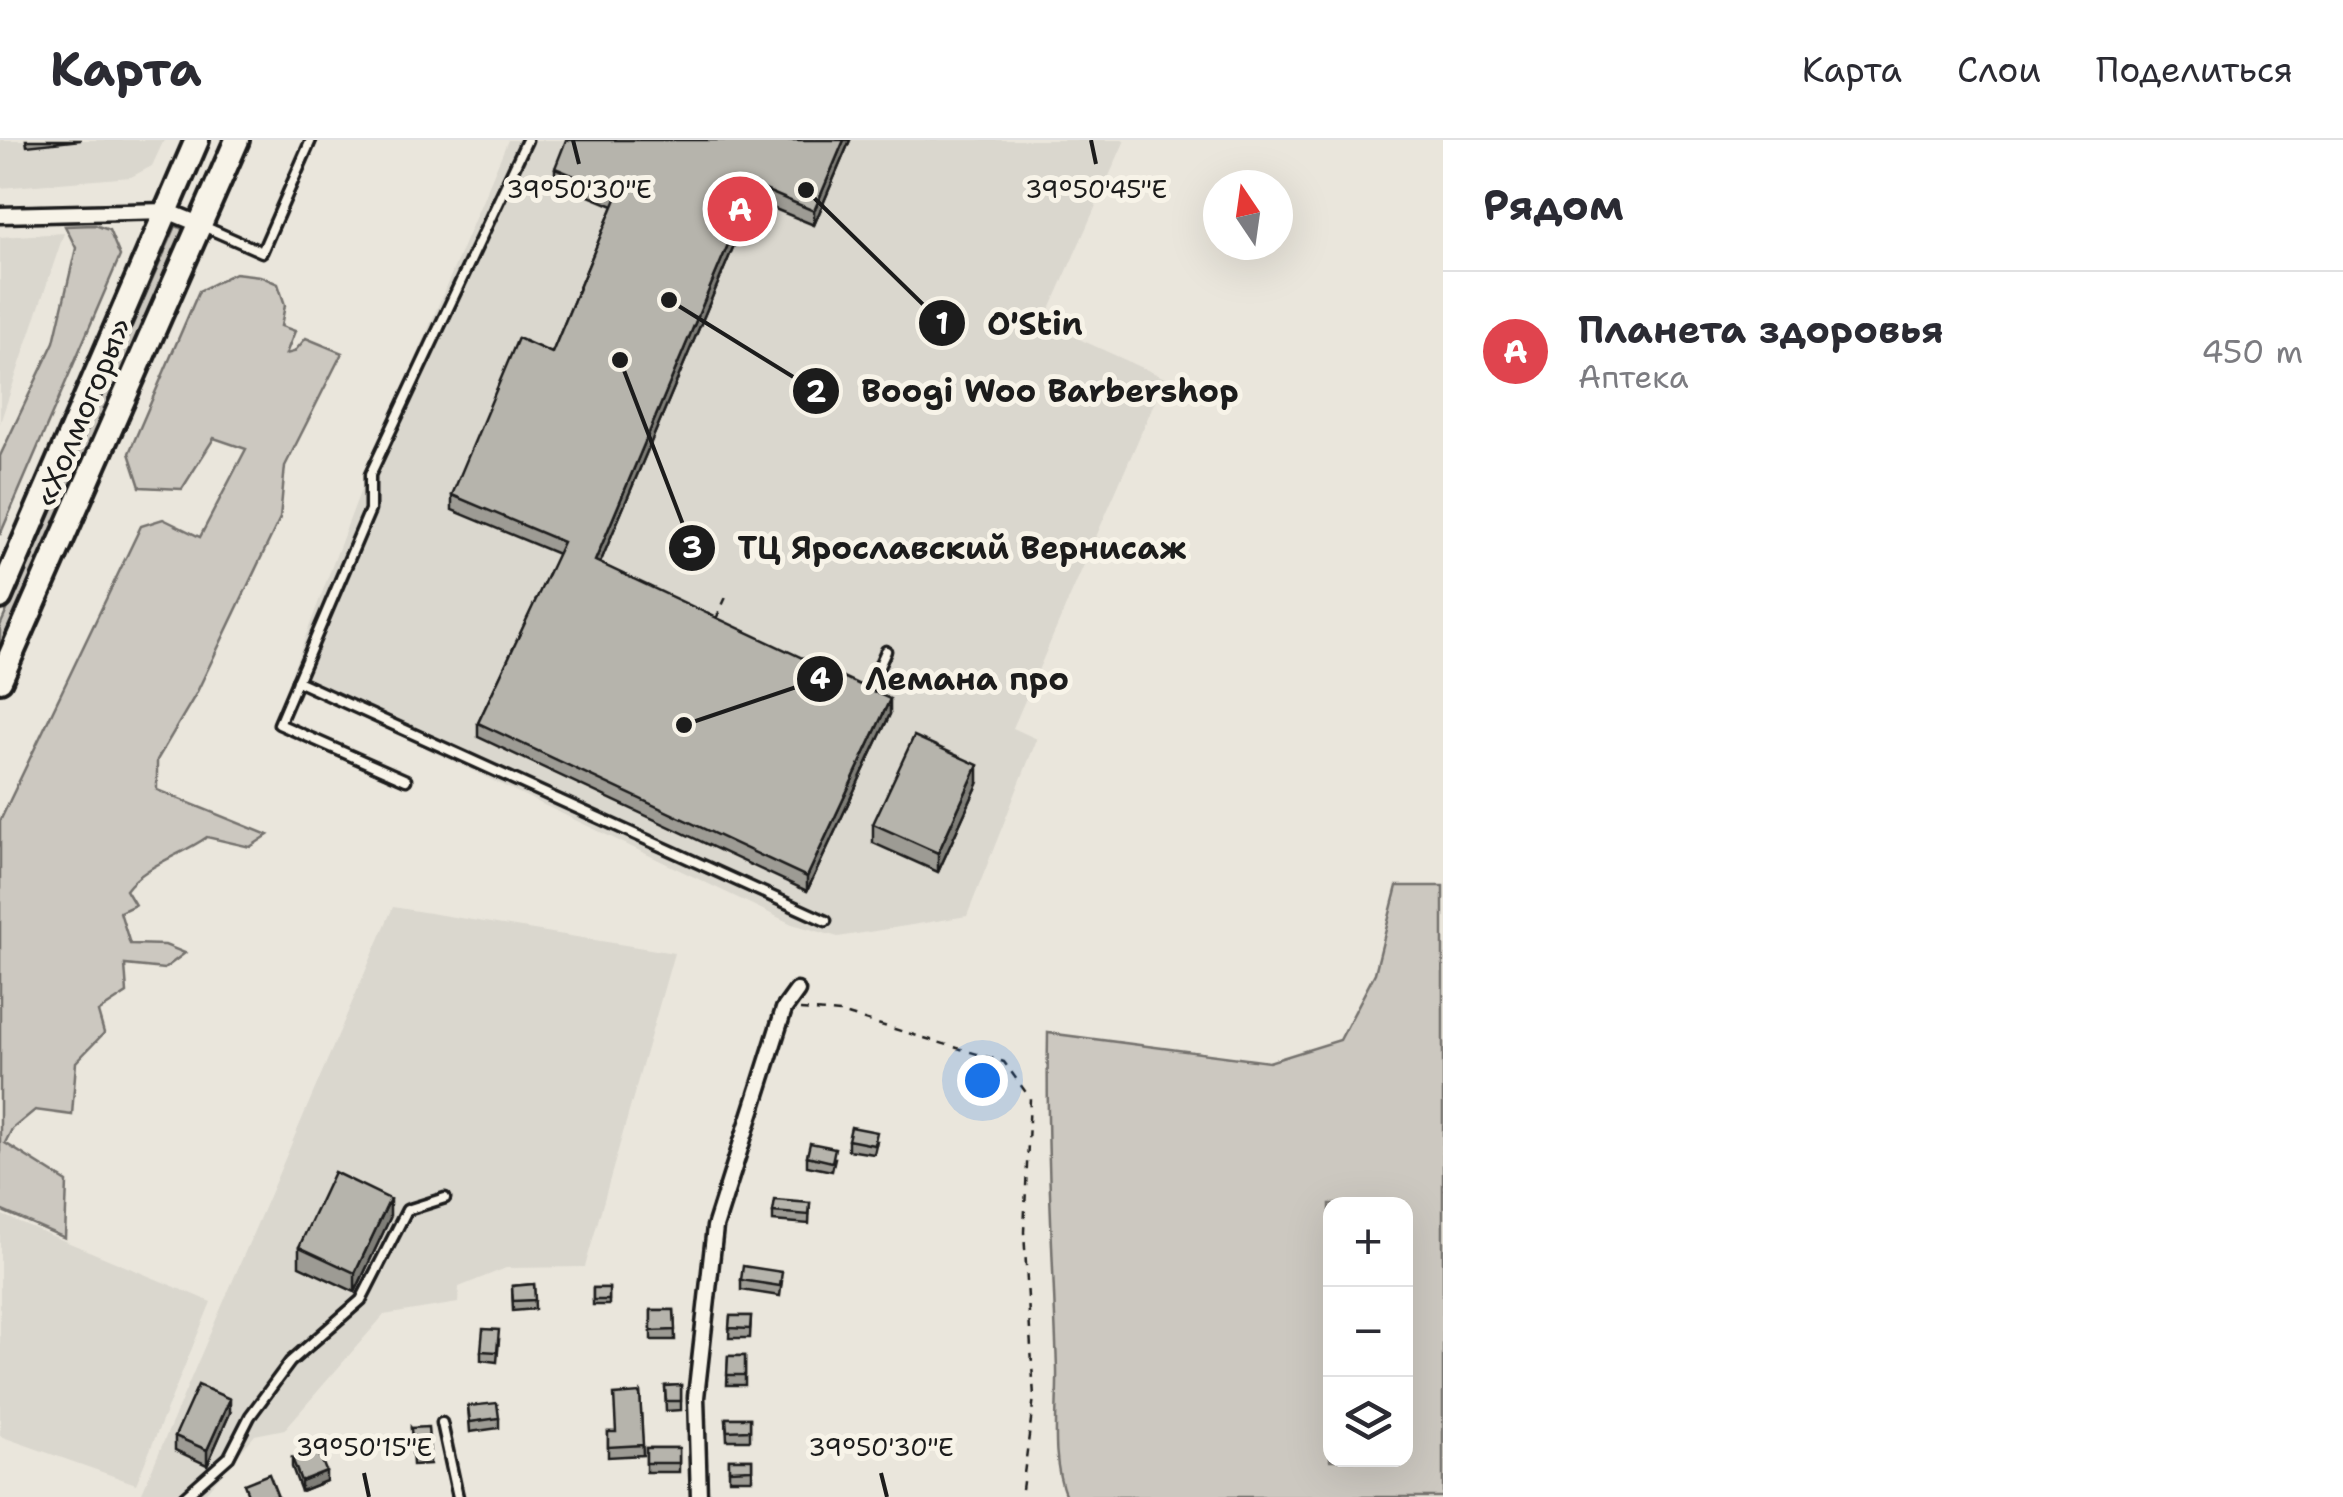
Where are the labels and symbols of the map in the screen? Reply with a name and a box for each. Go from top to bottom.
north arrow [1203,170,1293,260]
text: 39°50'30"E [506,172,652,206]
pin: A [708,172,772,246]
text: 39°50'45"E [1025,172,1167,206]
callout: O'Stin [917,292,1103,354]
text: O'Stin [987,302,1083,345]
text: 1 [935,303,949,344]
street label: «Холмогоры» [24,311,141,512]
callout: Boogi Woo Barbershop [791,360,1259,422]
text: Boogi Woo Barbershop [861,369,1239,412]
text: 2 [806,371,827,412]
callout: ТЦ Ярославский Вернисаж [667,517,1206,579]
text: ТЦ Ярославский Вернисаж [738,526,1186,569]
text: 3 [682,527,703,568]
callout: Лемана про [795,648,1089,710]
text: Лемана про [865,657,1069,700]
text: 4 [810,658,831,699]
your location [957,1055,1008,1106]
text: 39°50'15"E [296,1430,432,1464]
text: 39°50'30"E [808,1430,954,1464]

